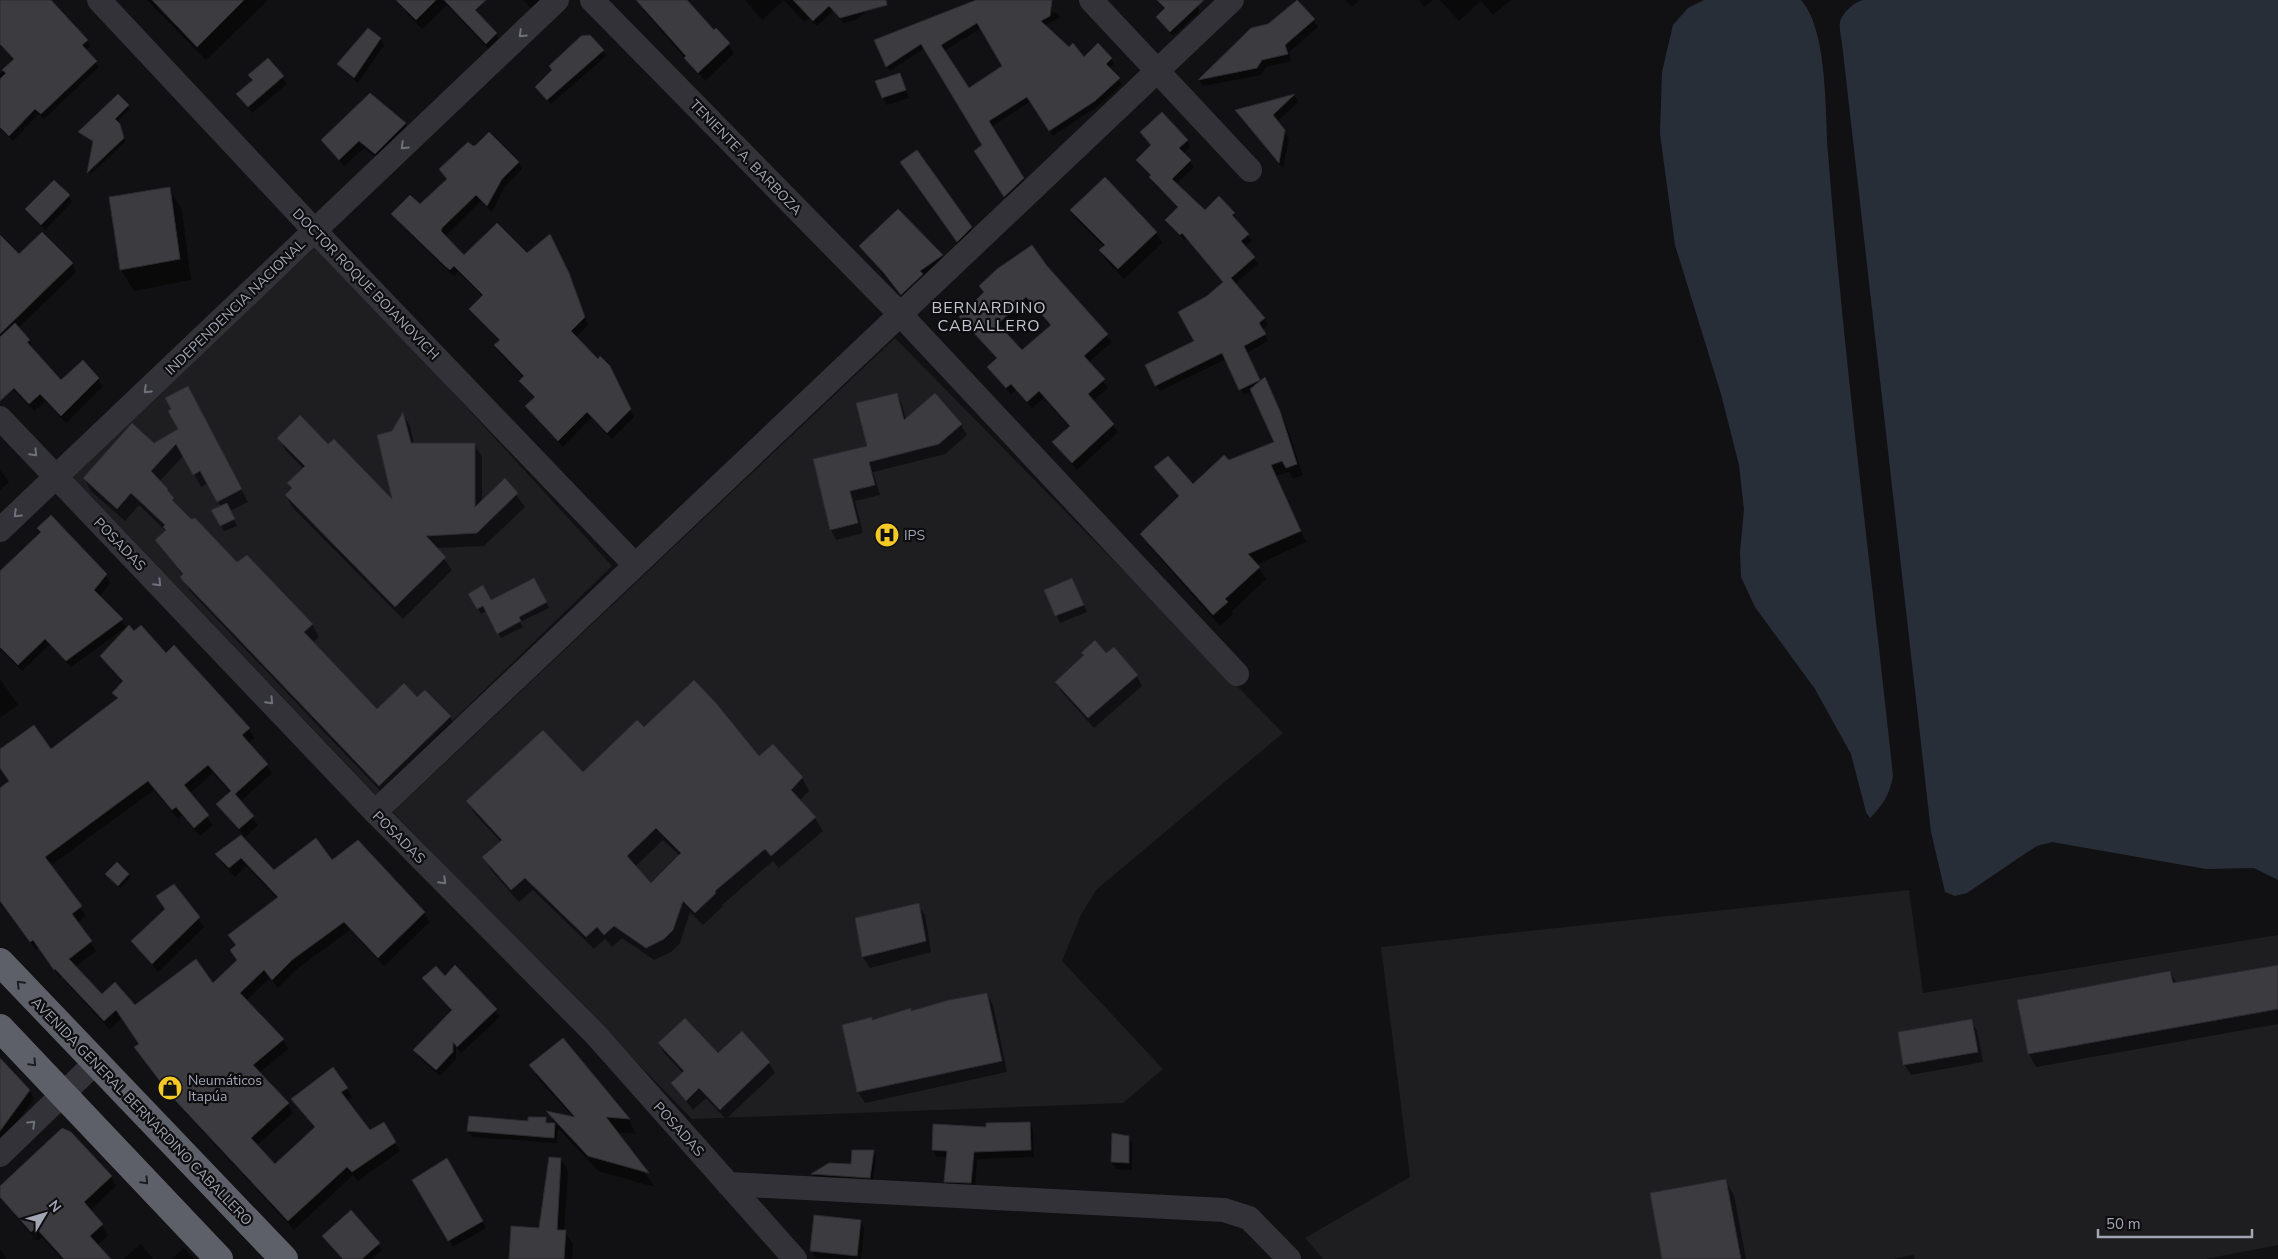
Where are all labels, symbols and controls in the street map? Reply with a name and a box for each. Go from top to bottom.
one-way arrow [519,28,528,37]
street label: TENIENTE A. BARBOZA [685,95,806,219]
one-way arrow [401,140,410,149]
street label: DOCTOR ROQUE BOJANOVICH [288,205,443,364]
street label: INDEPENDENCIA NACIONAL [161,235,310,379]
district label: BERNARDINO CABALLERO [931,297,1047,337]
one-way arrow [144,384,153,393]
one-way arrow [28,447,37,456]
one-way arrow [13,508,22,517]
street label: POSADAS [89,514,150,575]
hospital icon: IPS [874,522,900,548]
place label: IPS [904,526,925,545]
one-way arrow [152,578,161,587]
one-way arrow [264,696,273,705]
street label: POSADAS [368,807,429,868]
one-way arrow [437,875,446,884]
one-way arrow [17,980,26,989]
street label: AVENIDA GENERAL BERNARDINO CABALLERO [28,993,256,1229]
one-way arrow [28,1057,37,1066]
place label: Neumáticos Itapúa [188,1071,262,1106]
shop icon: Neumáticos Itapúa [157,1075,183,1101]
street label: POSADAS [649,1098,708,1161]
one-way arrow [26,1121,35,1130]
one-way arrow [139,1176,148,1185]
north arrow [20,1189,70,1239]
scale bar [2098,1206,2252,1238]
text: 50 m [2106,1214,2141,1234]

